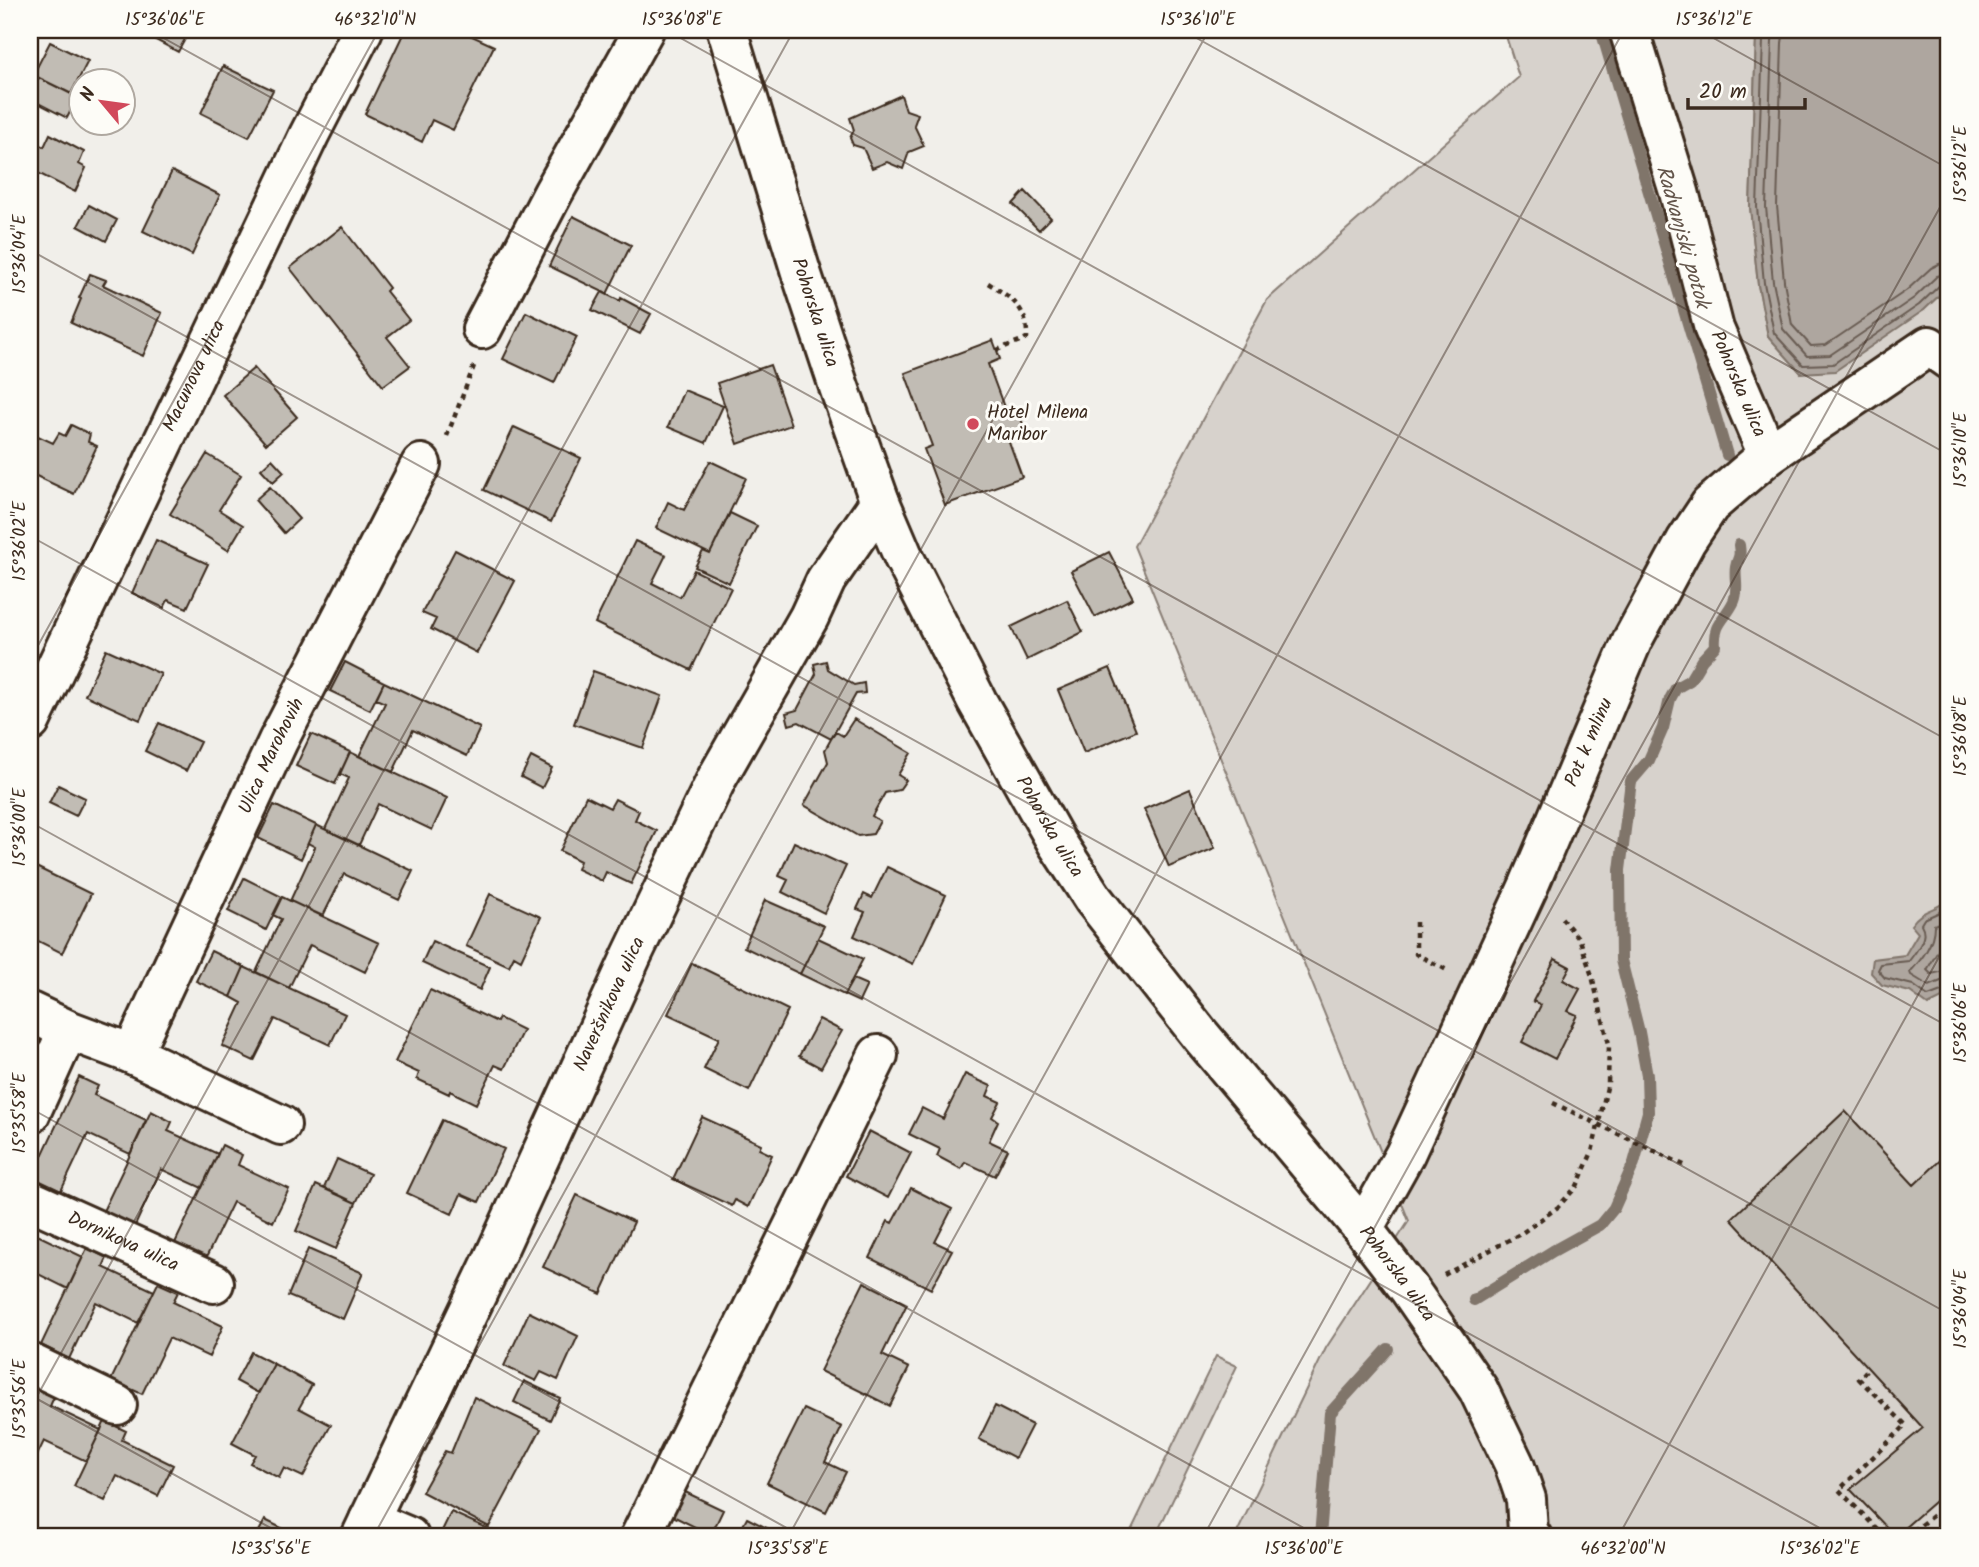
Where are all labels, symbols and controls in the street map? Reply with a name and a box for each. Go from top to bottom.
text: 15°36'06"E [125,6,205,35]
text: 46°32'10"N [334,6,416,35]
text: 15°36'08"E [642,6,723,35]
text: 15°36'10"E [1160,6,1236,35]
text: 15°36'12"E [1676,6,1753,35]
north arrow [66,66,136,136]
scale bar [1688,66,1806,110]
text: 20 m [1699,76,1747,109]
text: N [73,82,105,107]
text: 15°36'12"E [1947,125,1976,202]
water label: Radvanjski potok [1646,162,1719,315]
text: 15°36'04"E [6,214,35,294]
street label: Pohorska ulica [783,255,846,371]
street label: Macunova ulica [155,315,234,437]
street label: Pohorska ulica [1702,326,1774,442]
place label: Hotel Milena Maribor [987,398,1088,450]
text: 15°36'10"E [1947,412,1976,488]
marker: Hotel Milena Maribor [965,416,981,432]
text: 15°36'02"E [6,500,35,581]
street label: Ulica Marohovih [231,693,313,819]
street label: Pot k mlinu [1557,693,1621,792]
text: 15°36'08"E [1947,695,1976,776]
street label: Pohorska ulica [1007,771,1091,884]
text: 15°36'00"E [6,787,35,866]
street label: Naveršnikova ulica [566,932,654,1076]
text: 15°36'06"E [1947,983,1976,1063]
text: 15°35'58"E [6,1072,35,1153]
street label: Dornikova ulica [62,1204,184,1280]
street label: Pohorska ulica [1351,1220,1443,1328]
text: 15°36'04"E [1947,1269,1976,1349]
text: 15°35'56"E [6,1358,35,1439]
text: 15°35'56"E [231,1535,312,1564]
text: 15°35'58"E [748,1535,829,1564]
text: 15°36'00"E [1265,1535,1344,1564]
text: 46°32'00"N [1580,1535,1666,1564]
text: 15°36'02"E [1780,1535,1861,1564]

